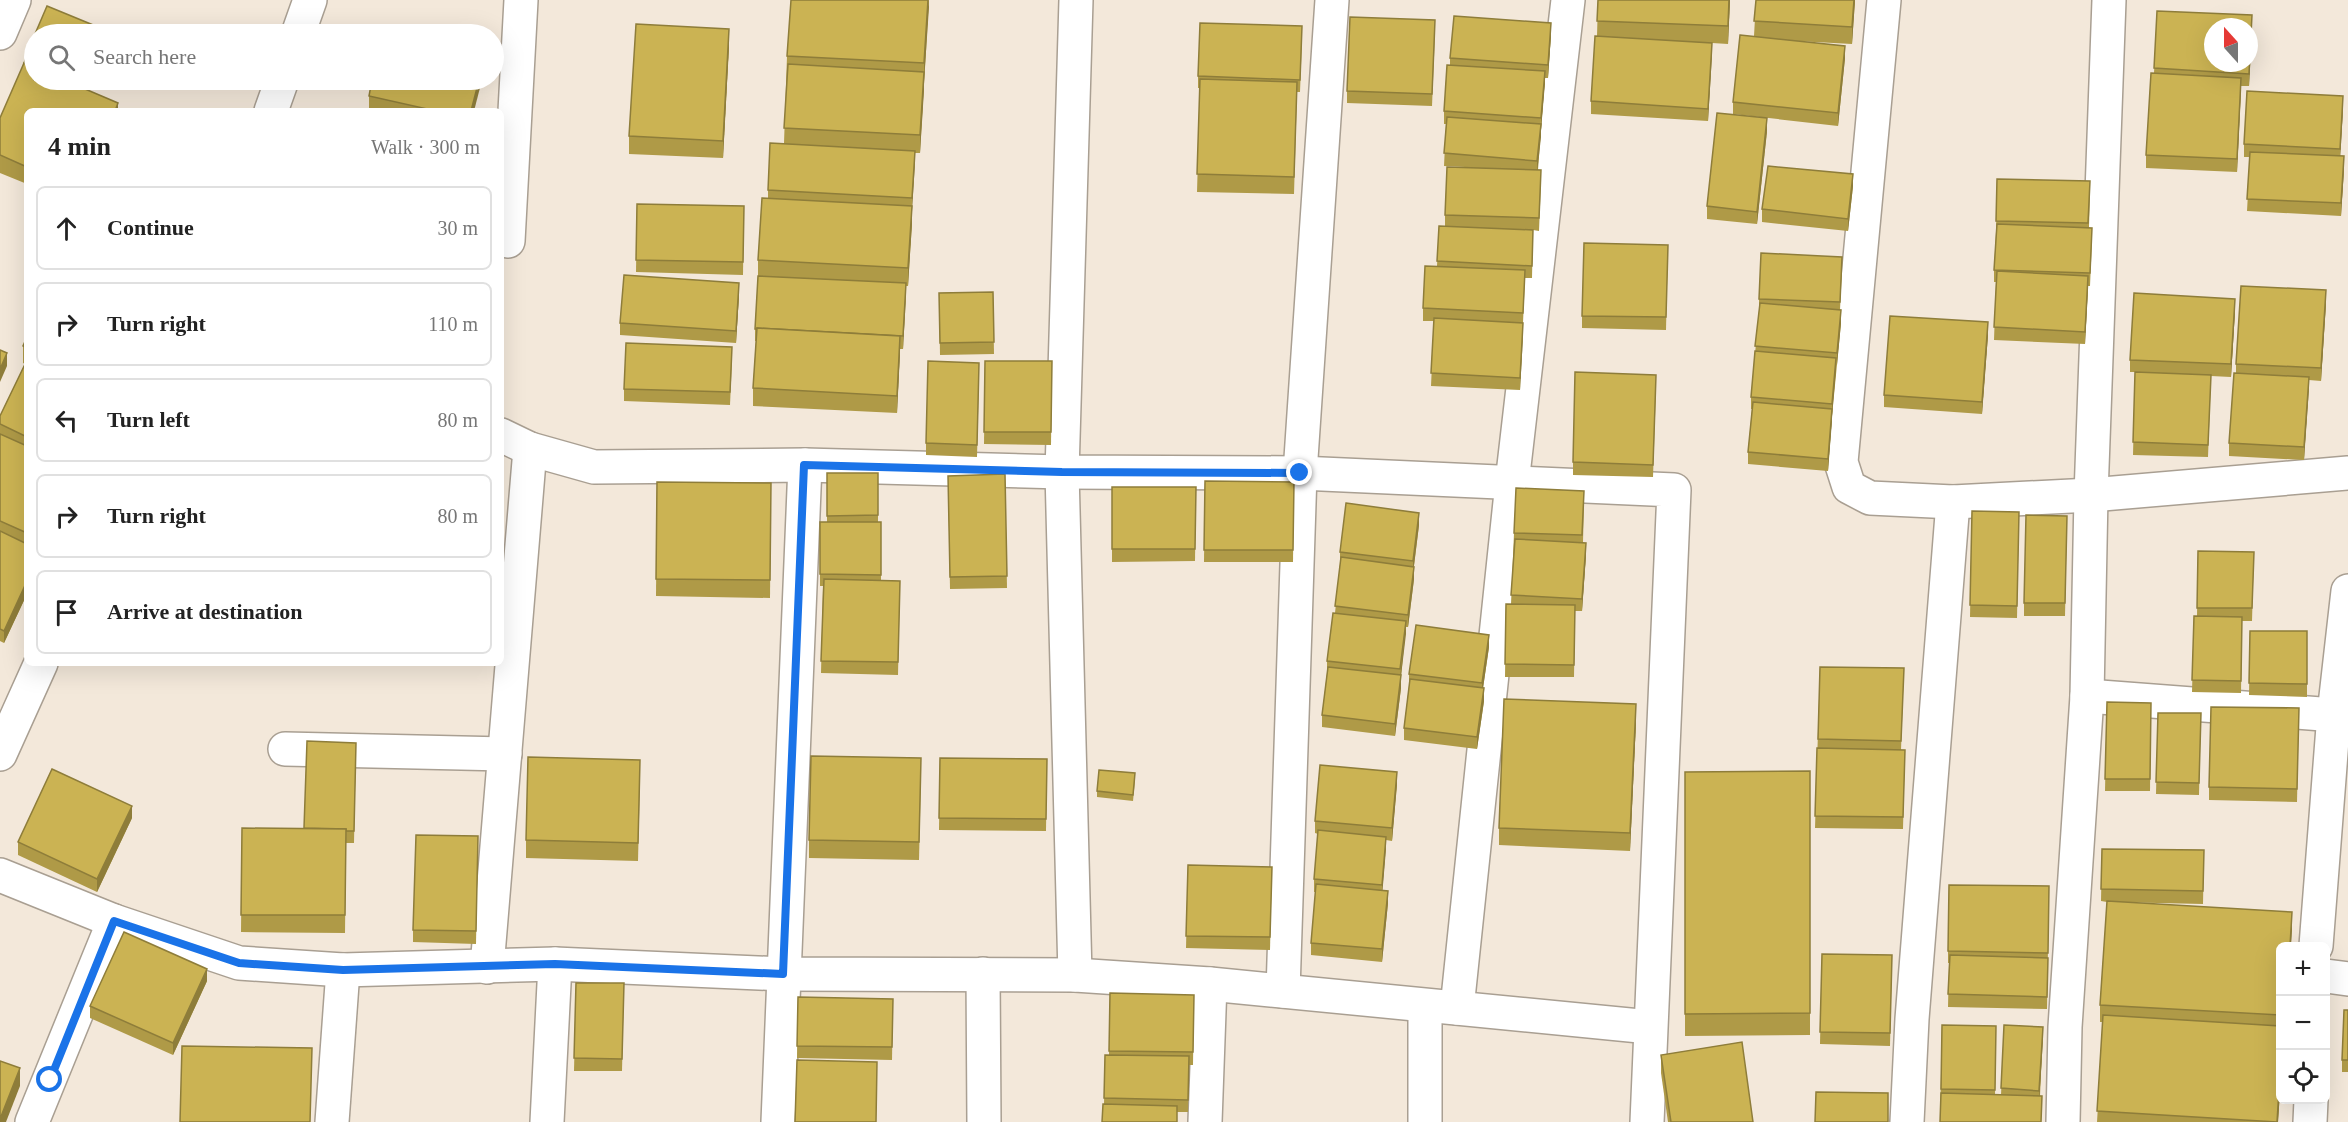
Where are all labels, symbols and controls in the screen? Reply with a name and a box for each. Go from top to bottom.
north arrow [2204,18,2258,72]
search box [24,24,504,90]
icon: search [45,41,78,74]
text: Search here [93,44,196,69]
text: 4 min [48,132,111,161]
text: Walk · 300 m [371,136,480,158]
icon: ahead [50,212,83,245]
text: Continue [107,215,194,240]
text: 30 m [437,217,478,239]
icon: right [50,308,83,341]
text: Turn right [107,311,206,336]
text: 110 m [428,313,478,335]
icon: left [50,404,83,437]
text: Turn left [107,407,190,432]
text: 80 m [437,409,478,431]
route end [1286,459,1312,485]
icon: right [50,500,83,533]
text: Turn right [107,503,206,528]
text: 80 m [437,505,478,527]
icon: arrive [50,596,83,629]
text: Arrive at destination [107,599,303,624]
map controls [2276,942,2330,1104]
button: + [2276,942,2330,996]
button: − [2276,996,2330,1050]
button: locate [2276,1050,2330,1104]
route start [36,1066,62,1092]

